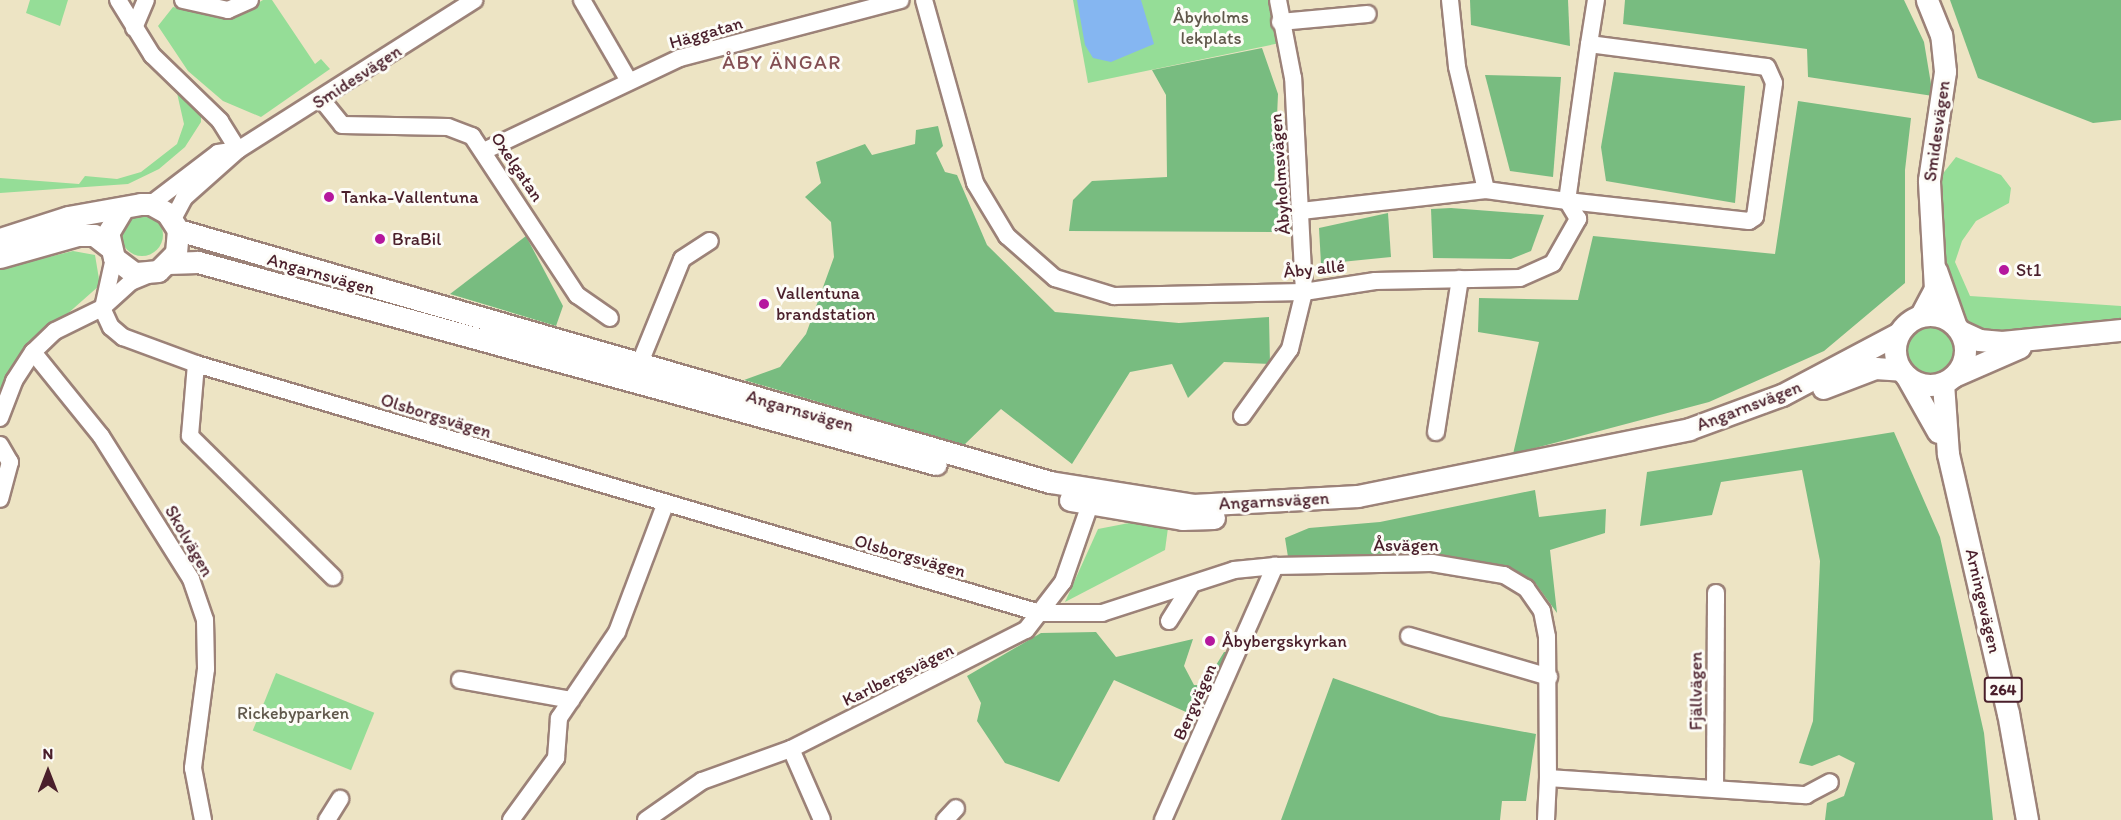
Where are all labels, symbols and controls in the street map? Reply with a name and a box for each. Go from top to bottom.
park label: Åbyholms lekplats [1173,7,1249,50]
street label: Häggatan [667,12,745,54]
street label: Smidesvägen [308,40,406,114]
district label: ÅBY ÄNGAR [722,50,842,74]
street label: Smidesvägen [1919,79,1955,183]
street label: Åbyholmsvägen [1265,113,1295,235]
street label: Oxelgatan [486,128,548,206]
place label: Tanka-Vallentuna [341,186,479,208]
marker: Tanka-Vallentuna [322,190,336,204]
place label: BraBil [392,228,441,250]
marker: BraBil [373,232,387,246]
street label: Angarnsvägen [265,248,377,300]
street label: Åby allé [1282,255,1346,283]
place label: St1 [2016,259,2041,281]
marker: St1 [1997,263,2011,277]
place label: Vallentuna brandstation [776,283,875,326]
marker: Vallentuna brandstation [757,297,771,311]
street label: Angarnsvägen [1693,376,1805,436]
street label: Angarnsvägen [744,385,856,437]
street label: Olsborgsvägen [378,389,494,443]
street label: Angarnsvägen [1218,487,1330,515]
street label: Skolvägen [160,502,218,580]
street label: Olsborgsvägen [852,530,968,582]
street label: Åsvägen [1373,534,1439,556]
street label: Arningevägen [1960,547,2006,655]
place label: Åbybergskyrkan [1222,630,1347,652]
marker: Åbybergskyrkan [1203,634,1217,648]
street label: Karlbergsvägen [839,639,957,711]
street label: Fjällvägen [1685,652,1707,730]
street label: Bergvägen [1169,660,1221,744]
road number: 264 [1984,677,2022,703]
park label: Rickebyparken [237,702,349,724]
north arrow [18,742,78,802]
text: N [43,744,53,763]

